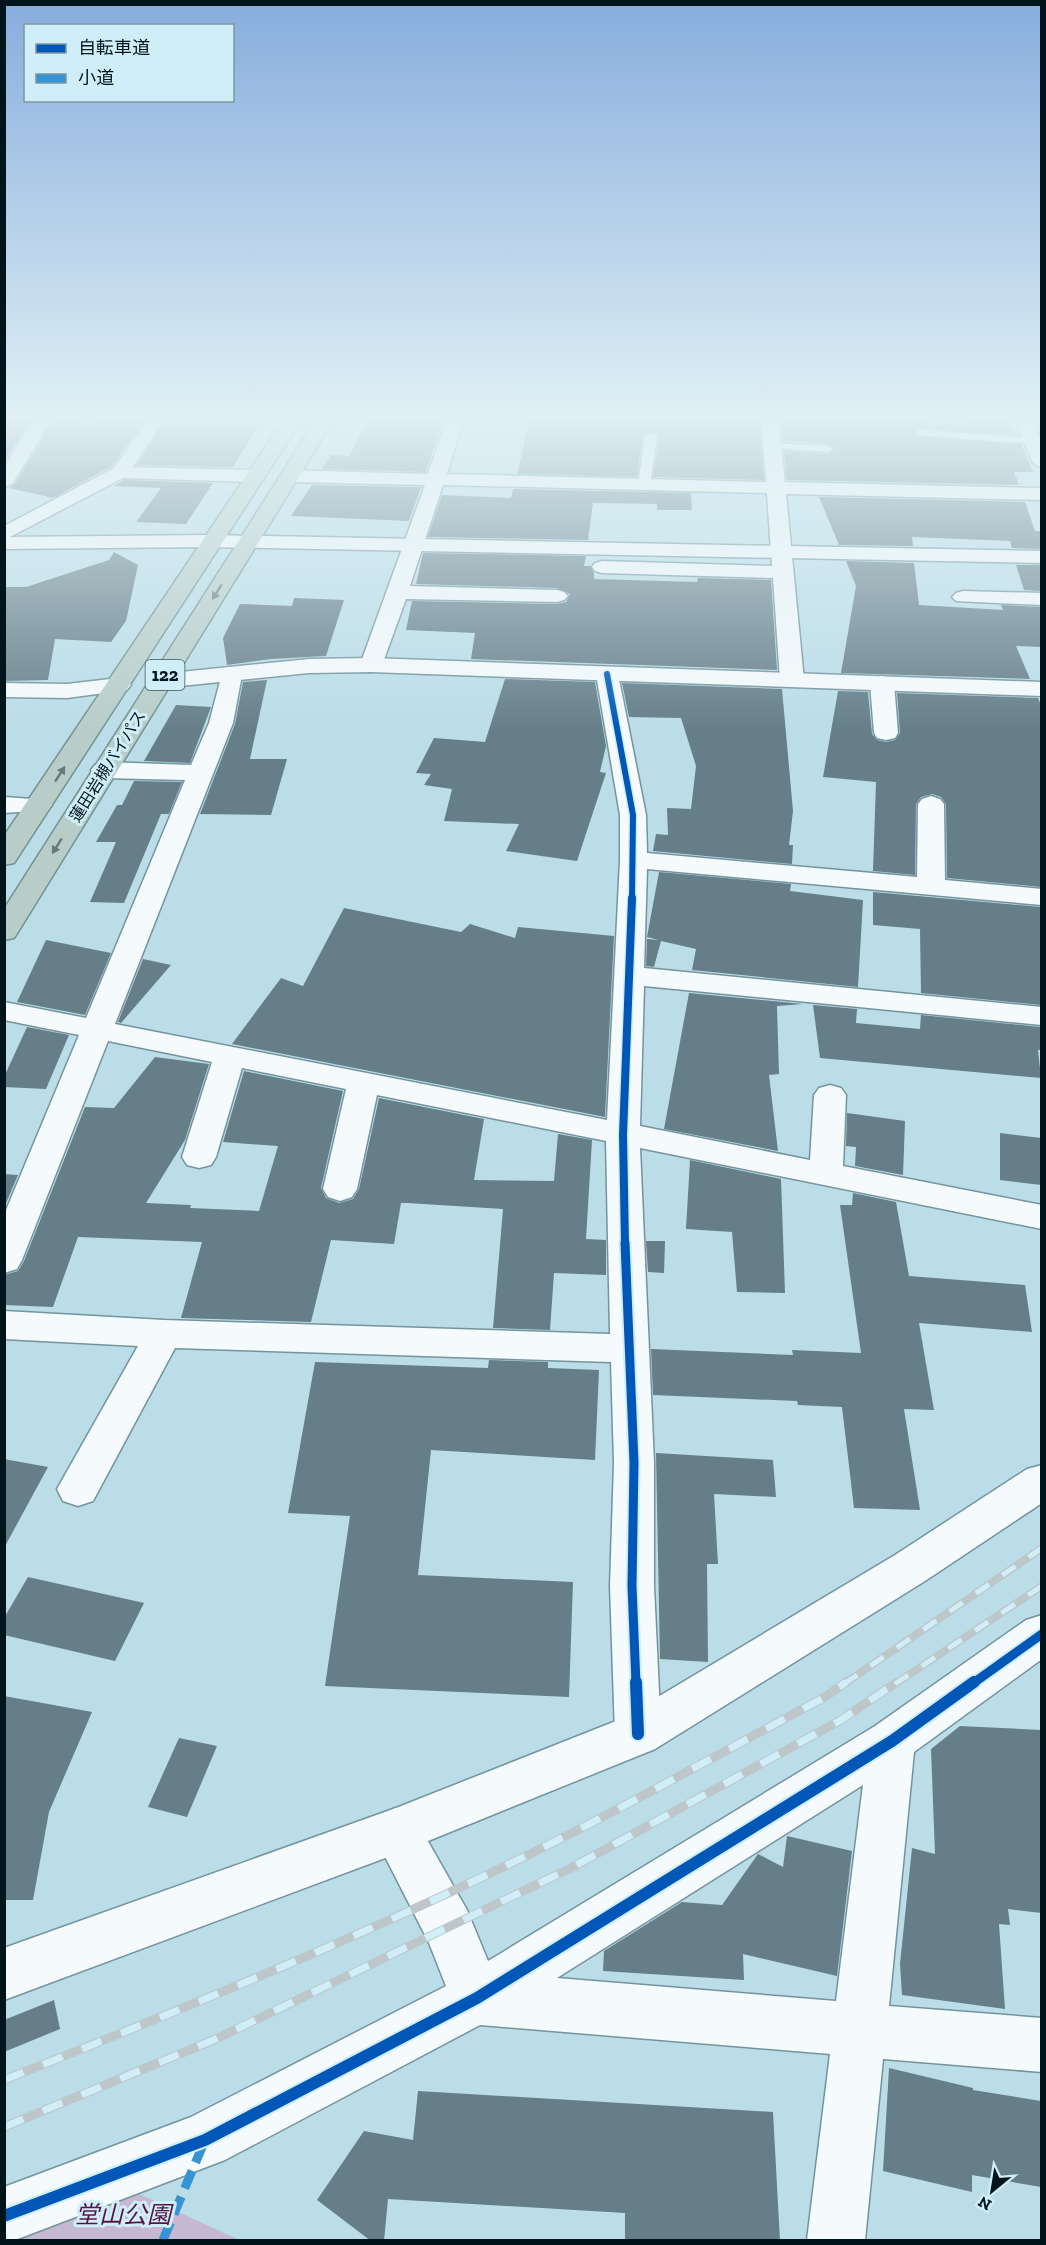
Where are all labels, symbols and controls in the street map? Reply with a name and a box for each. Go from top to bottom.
legend [24,24,234,102]
text: 自転車道 [78,37,150,59]
text: 小道 [78,67,114,89]
one-way arrow [211,584,222,600]
road number: 122 [146,660,184,690]
street label: 蓮田岩槻バイパス [66,707,149,825]
one-way arrow [54,766,66,782]
one-way arrow [52,838,63,854]
north arrow [962,2161,1022,2221]
text: N [975,2192,995,2215]
park label: 堂山公園 [75,2200,174,2229]

